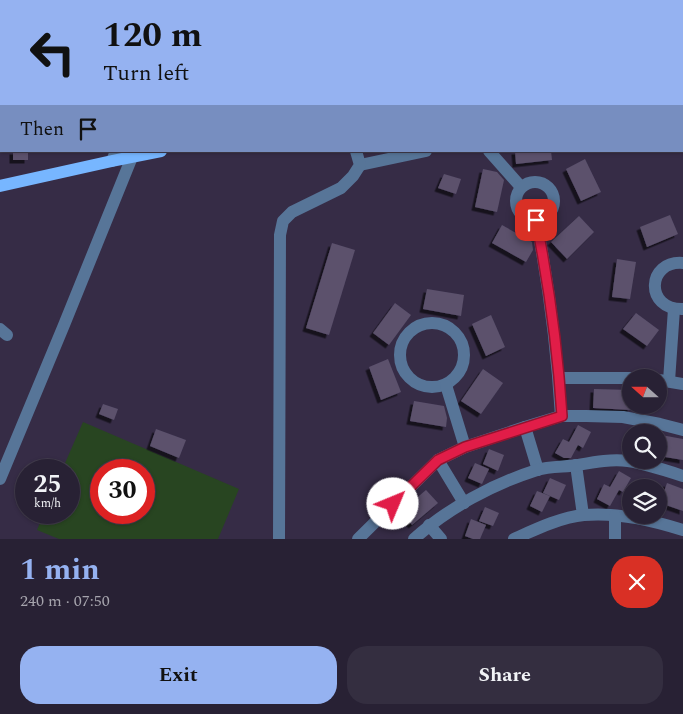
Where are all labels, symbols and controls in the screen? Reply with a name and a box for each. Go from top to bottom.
text: 120 m [103,9,202,62]
icon: left [20,20,85,85]
text: Turn left [103,57,189,90]
text: Then [20,115,64,144]
icon: arrive [74,115,102,143]
pin [515,199,557,241]
icon: arrive [522,206,550,234]
north arrow [622,369,668,414]
map controls [622,369,667,524]
button: search [622,424,667,469]
speed limit sign: 30 [90,459,155,524]
text: 25 [33,466,62,504]
position arrow [366,477,418,529]
button: layers [622,479,667,524]
text: km/h [34,494,61,513]
text: 1 min [20,547,100,593]
button: close [611,556,663,608]
text: 240 m · 07:50 [20,589,110,613]
button: Exit [20,646,337,704]
button: Share [347,646,663,704]

